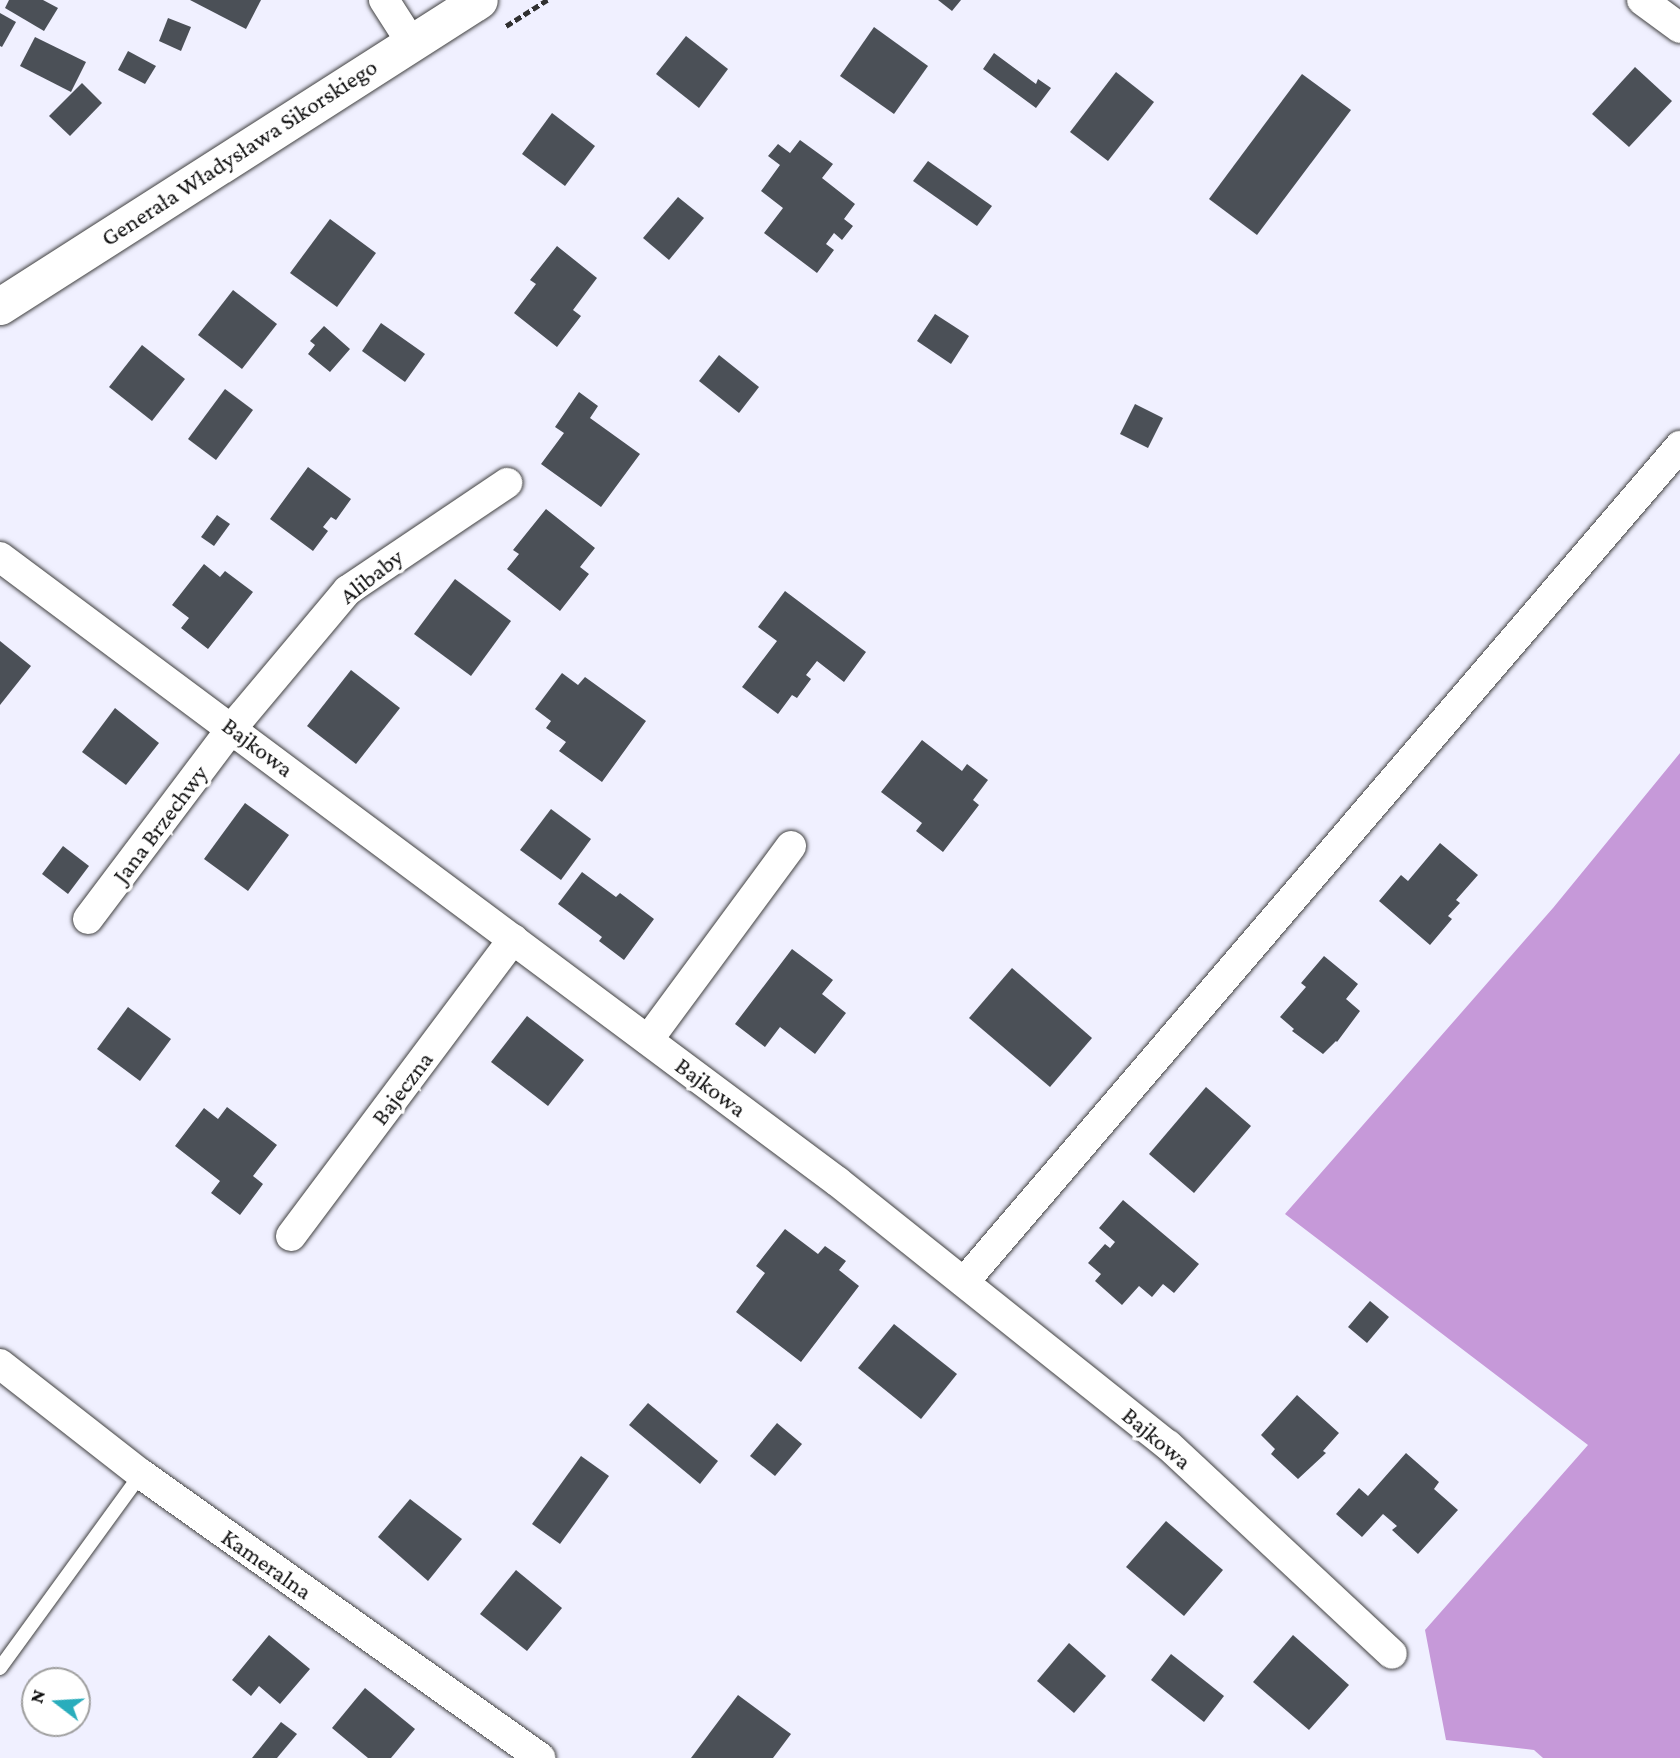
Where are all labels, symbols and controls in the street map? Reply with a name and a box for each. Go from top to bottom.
street label: Generała Władysława Sikorskiego [96,52,382,252]
street label: Alibaby [333,542,409,610]
street label: Bajkowa [217,711,299,783]
street label: Jana Brzechwy [106,759,214,889]
street label: Bajeczna [365,1046,439,1130]
street label: Bajkowa [670,1051,752,1123]
street label: Bajkowa [1116,1401,1198,1475]
street label: Kameralna [216,1522,318,1606]
north arrow [21,1667,91,1737]
text: N [25,1687,49,1706]

